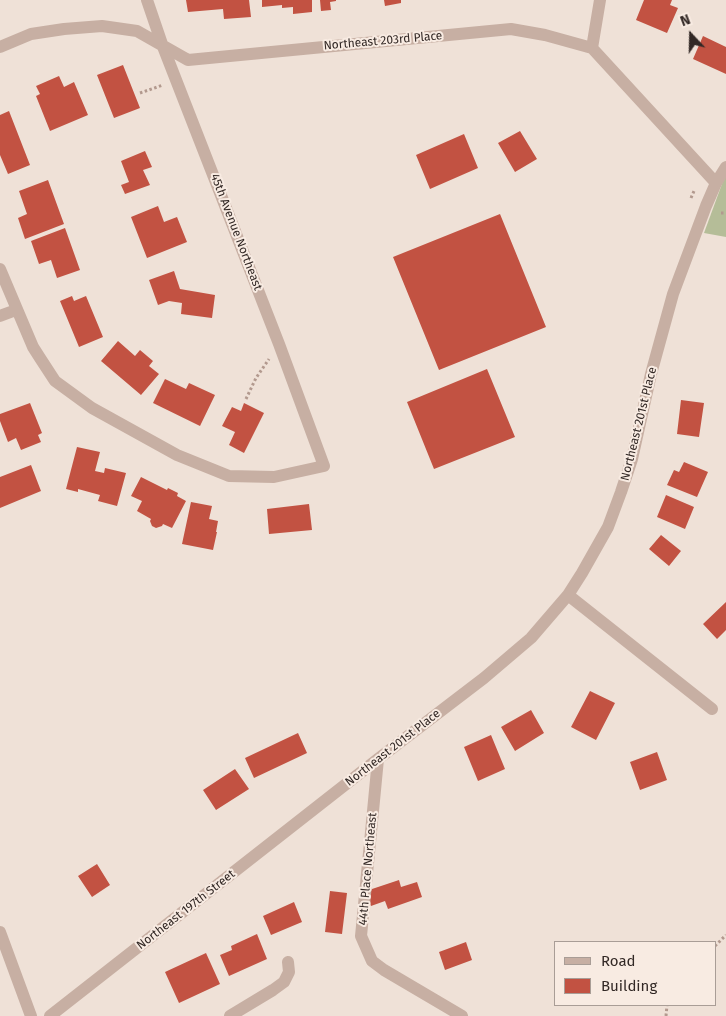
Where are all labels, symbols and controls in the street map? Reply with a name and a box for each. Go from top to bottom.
north arrow [666,10,716,60]
text: N [678,11,693,30]
street label: Northeast 203rd Place [323,29,443,53]
street label: 45th Avenue Northeast [207,172,265,292]
street label: Northeast 201st Place [618,366,660,482]
street label: Northeast 201st Place [343,706,443,790]
street label: 44th Place Northeast [356,812,380,926]
street label: Northeast 197th Street [134,867,238,953]
legend [554,941,716,1006]
text: Road [601,952,636,970]
text: Building [601,977,657,995]

